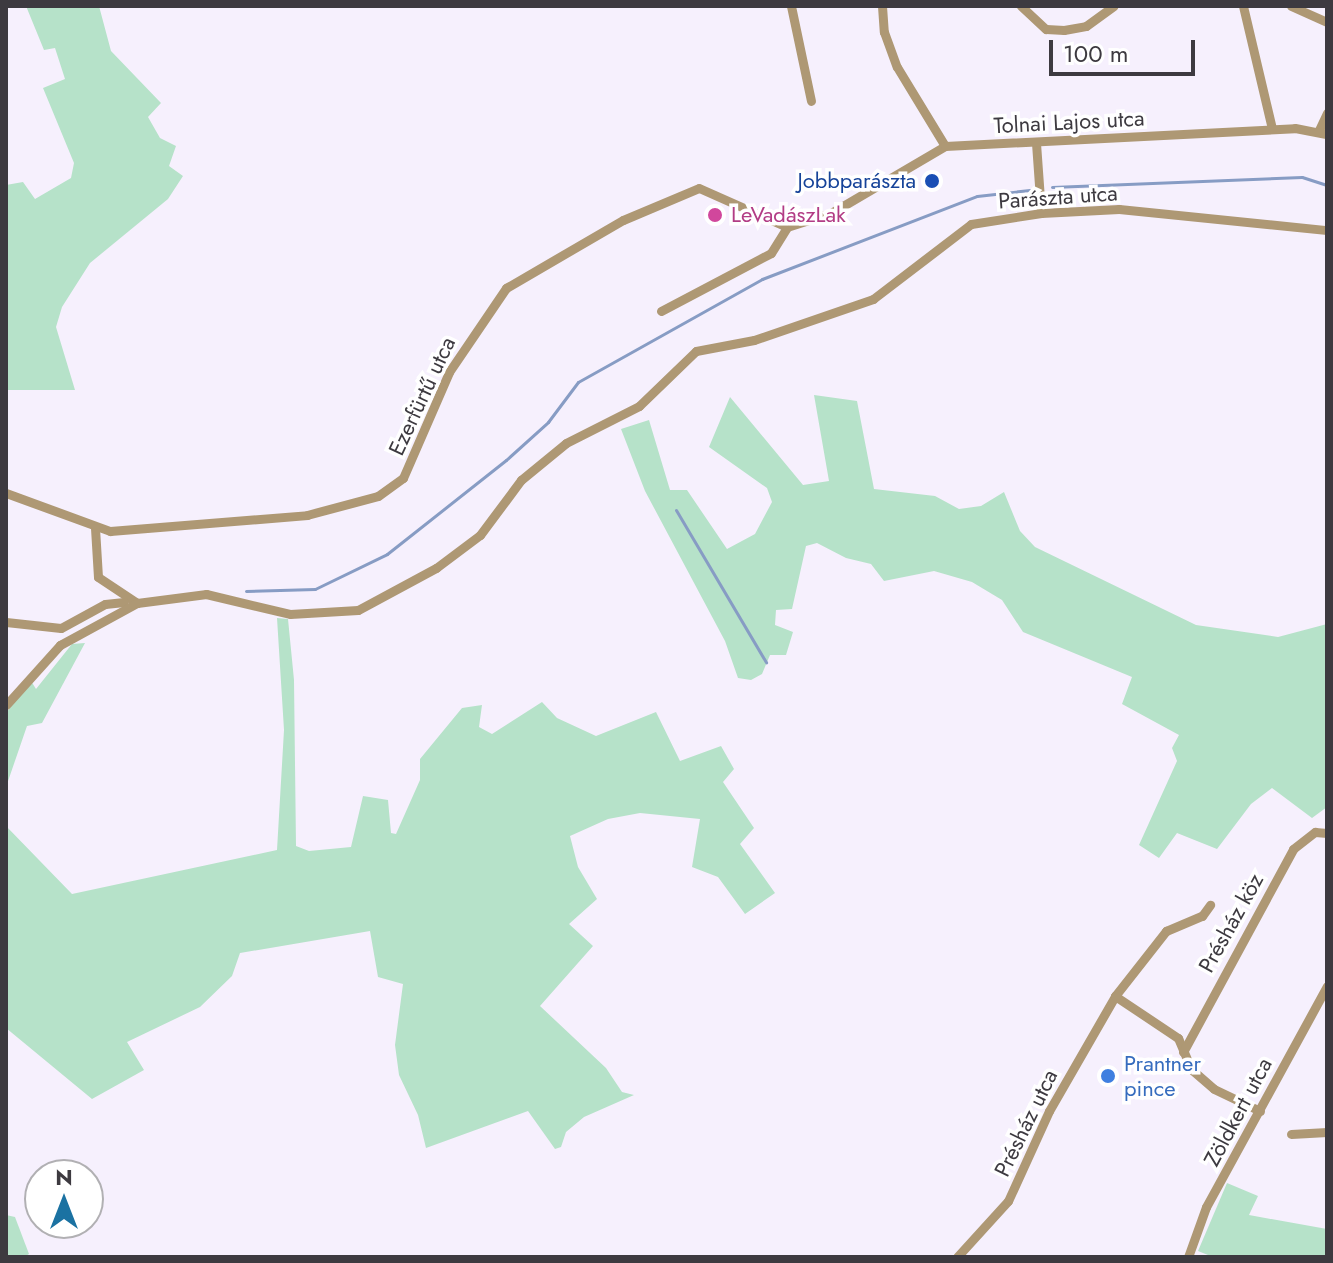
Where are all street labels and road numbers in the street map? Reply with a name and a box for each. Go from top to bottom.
street label: Tolnai Lajos utca [993,105,1145,139]
street label: Parászta utca [997,180,1119,214]
street label: Ezerfürtű utca [383,333,461,459]
street label: Présház köz [1193,869,1269,977]
street label: Zöldkert utca [1198,1053,1278,1171]
street label: Présház utca [989,1065,1063,1181]

